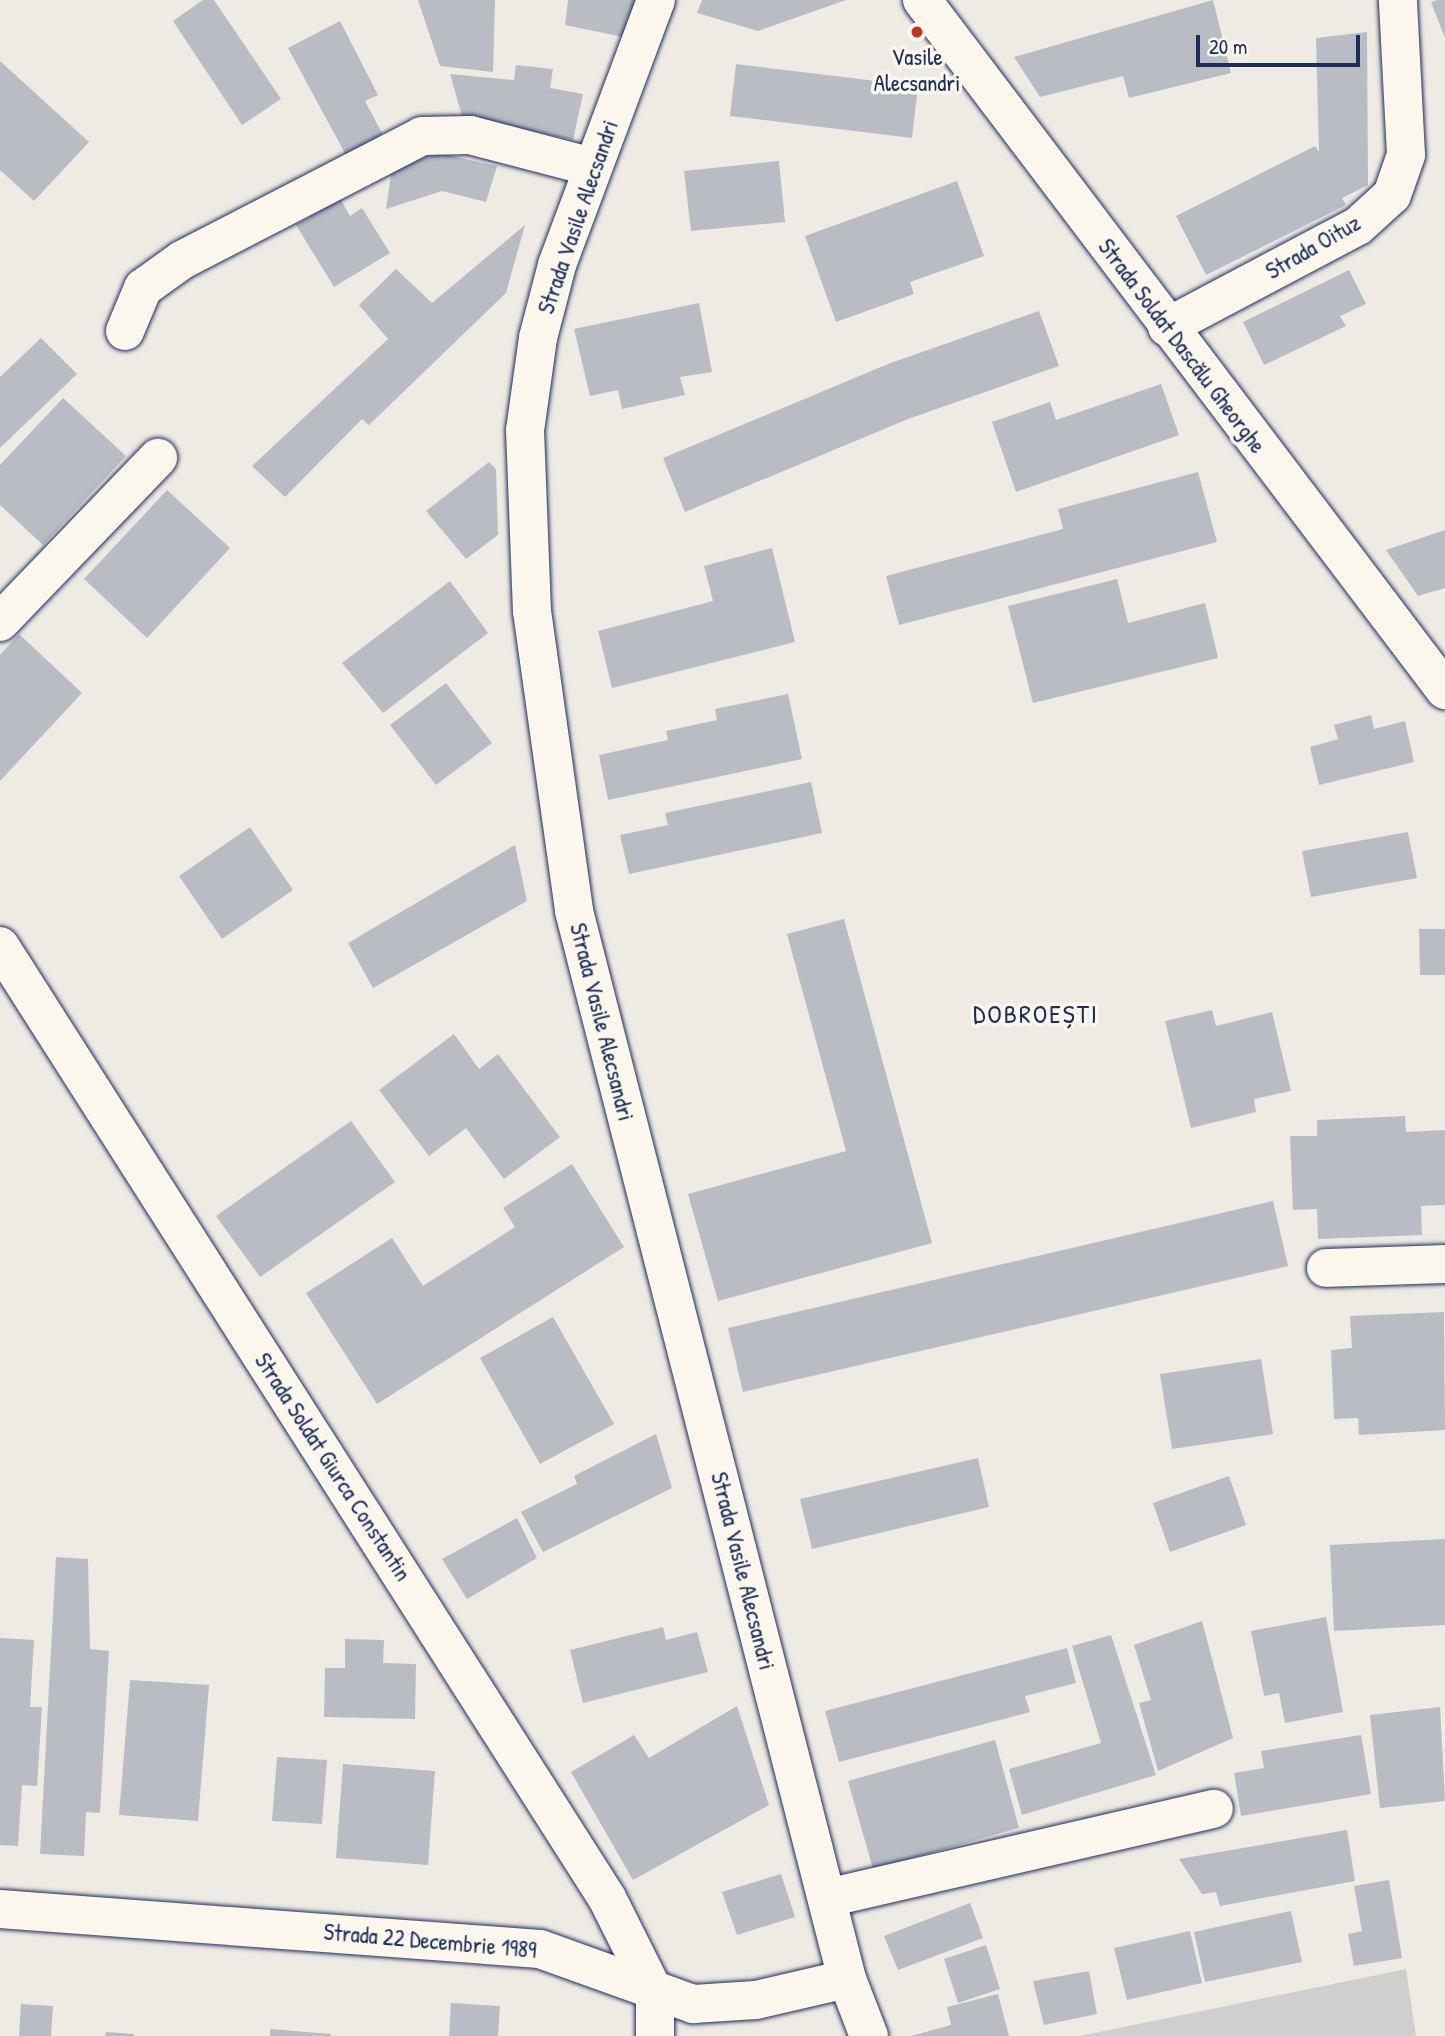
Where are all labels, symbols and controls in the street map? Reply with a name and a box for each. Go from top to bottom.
scale bar [1200,21,1364,65]
marker: Vasile Alecsandri [909,24,925,40]
text: 20 m [1209,32,1247,61]
place label: Vasile Alecsandri [874,43,960,97]
street label: Strada Vasile Alecsandri [532,117,624,317]
street label: Strada Oituz [1261,209,1365,285]
street label: Strada Soldat Dascălu Gheorghe [1092,233,1272,459]
street label: Strada Vasile Alecsandri [564,920,640,1124]
district label: DOBROEȘTI [974,998,1098,1030]
street label: Strada Soldat Giurca Constantin [249,1348,417,1586]
street label: Strada Vasile Alecsandri [705,1469,781,1673]
street label: Strada 22 Decembrie 1989 [323,1918,537,1964]

